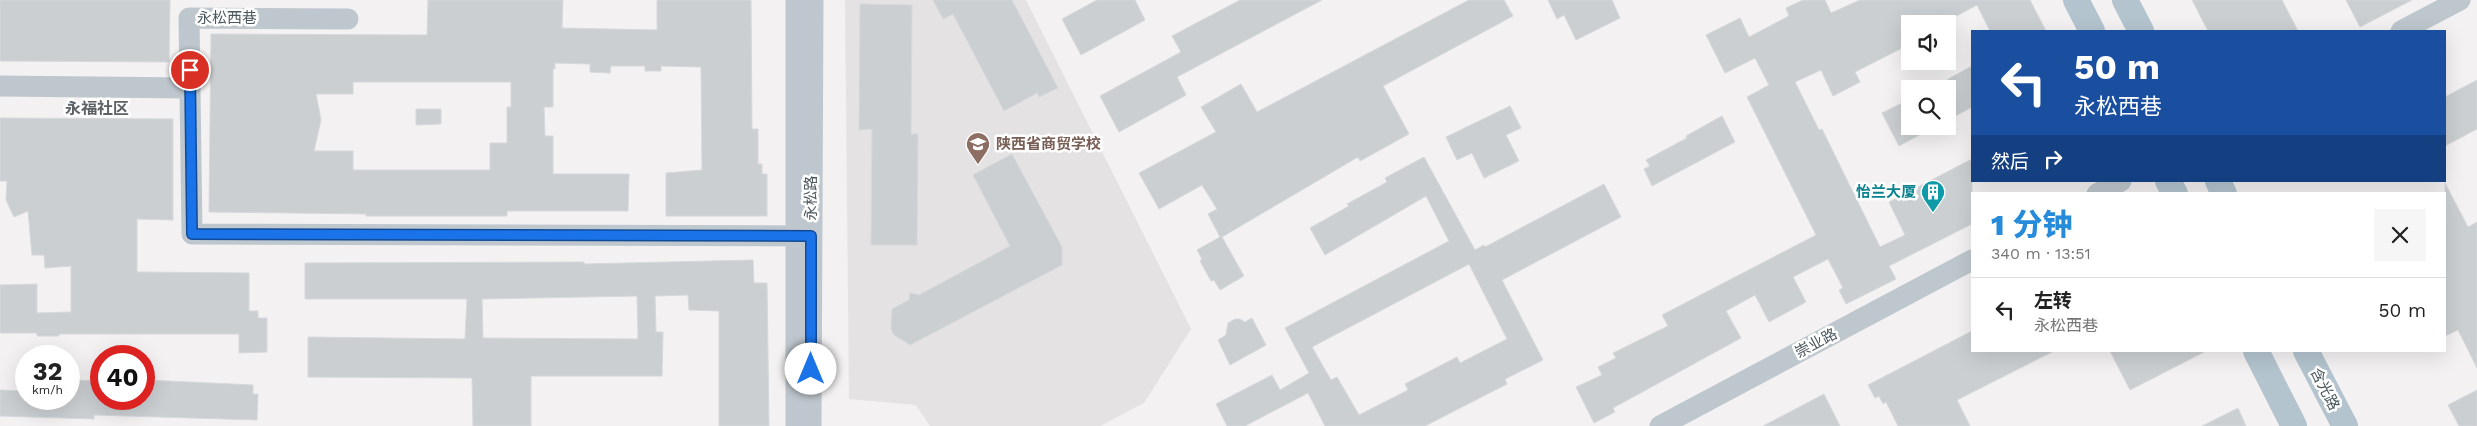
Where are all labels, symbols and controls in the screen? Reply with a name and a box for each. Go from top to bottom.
street label: 永松西巷 [197,9,257,27]
map controls [1901,15,1956,135]
button: sound [1901,15,1956,70]
text: 50 m [2074,46,2160,88]
pin [169,49,211,91]
icon: left [1991,50,2056,115]
icon: arrive [176,56,204,84]
button: search [1901,80,1956,135]
text: 永松西巷 [2074,94,2162,119]
district label: 永福社区 [65,99,129,118]
school or university icon: 陕西省商贸学校 [965,131,991,165]
place label: 陕西省商贸学校 [996,135,1101,153]
icon: right [2039,145,2067,173]
text: 然后 [1991,150,2029,173]
street label: 永松路 [802,175,820,221]
building icon: 怡兰大厦 [1920,179,1946,213]
place label: 怡兰大厦 [1856,183,1916,201]
text: 1 分钟 [1991,207,2072,242]
button: close [2374,209,2426,261]
text: 340 m · 13:51 [1991,244,2091,263]
text: 左转 [2034,289,2072,312]
icon: left [1991,296,2019,324]
text: 50 m [2379,299,2426,322]
text: 永松西巷 [2034,316,2098,335]
street label: 崇业路 [1792,324,1840,362]
position arrow [784,342,836,394]
speed limit sign: 40 [90,345,155,410]
text: 32 [33,357,62,386]
street label: 含光路 [2307,365,2343,413]
text: km/h [32,383,63,397]

